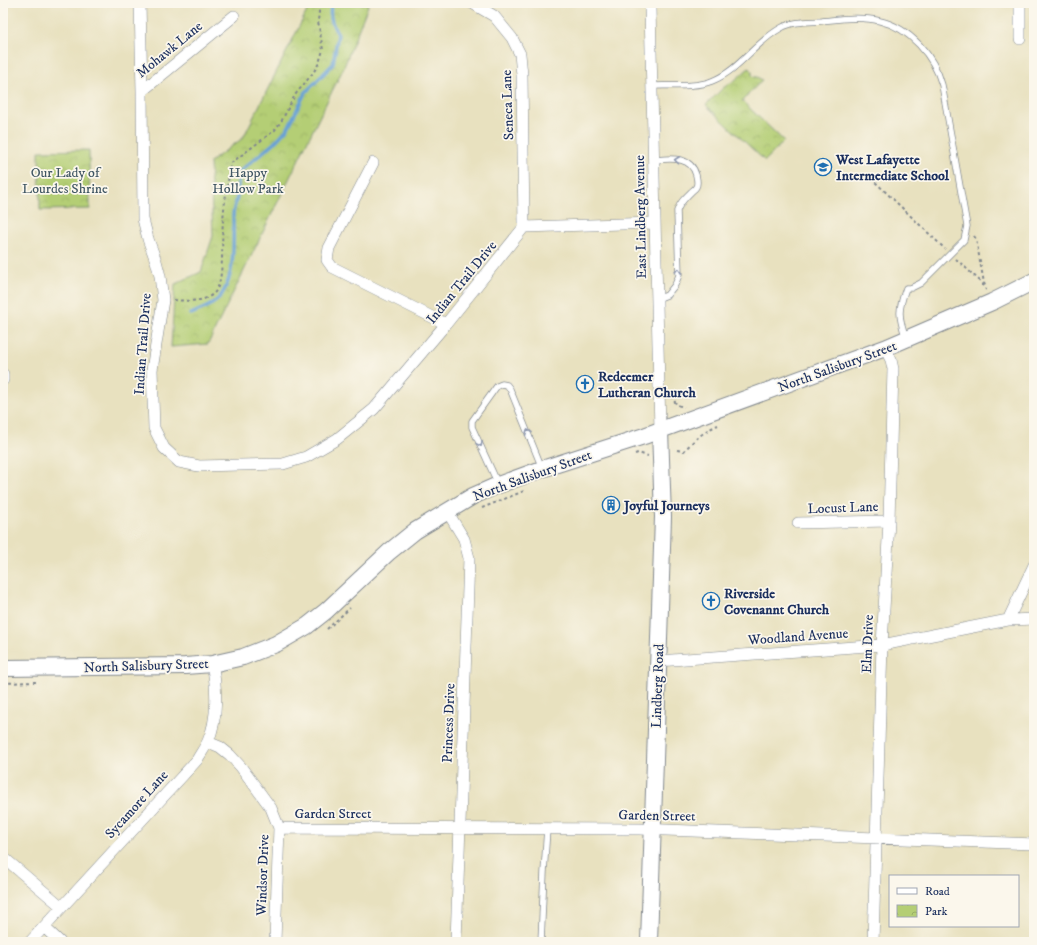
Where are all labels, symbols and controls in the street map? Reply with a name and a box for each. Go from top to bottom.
street label: Mohawk Lane [133,17,207,82]
street label: Seneca Lane [498,69,518,140]
place label: West Lafayette Intermediate School [835,151,950,185]
street label: East Lindberg Avenue [631,155,651,279]
one-way arrow [673,156,680,165]
school or university icon: West Lafayette Intermediate School [813,157,833,177]
park label: Our Lady of Lourdes Shrine [22,164,108,198]
park label: Happy Hollow Park [212,164,284,198]
street label: Indian Trail Drive [423,237,501,328]
one-way arrow [674,268,683,274]
street label: Indian Trail Drive [130,292,156,396]
street label: North Salisbury Street [775,337,900,397]
place label: Redeemer Lutheran Church [598,368,696,402]
church icon: Redeemer Lutheran Church [575,374,595,394]
one-way arrow [524,429,532,436]
one-way arrow [475,439,483,447]
street label: North Salisbury Street [470,446,595,506]
building icon: Joyful Journeys [601,495,621,515]
place label: Joyful Journeys [622,497,710,515]
street label: Locust Lane [807,498,879,518]
place label: Riverside Covenannt Church [724,585,830,619]
church icon: Riverside Covenannt Church [701,591,721,611]
street label: Elm Drive [858,614,878,674]
street label: Woodland Avenue [746,624,849,650]
street label: Lindberg Road [648,644,668,728]
street label: North Salisbury Street [83,655,209,677]
street label: Princess Drive [439,683,459,763]
street label: Sycamore Lane [101,767,172,843]
street label: Garden Street [294,805,372,823]
street label: Garden Street [618,806,696,826]
street label: Windsor Drive [253,834,273,917]
legend [889,875,1019,927]
text: Road [925,884,950,899]
text: Park [925,904,947,919]

